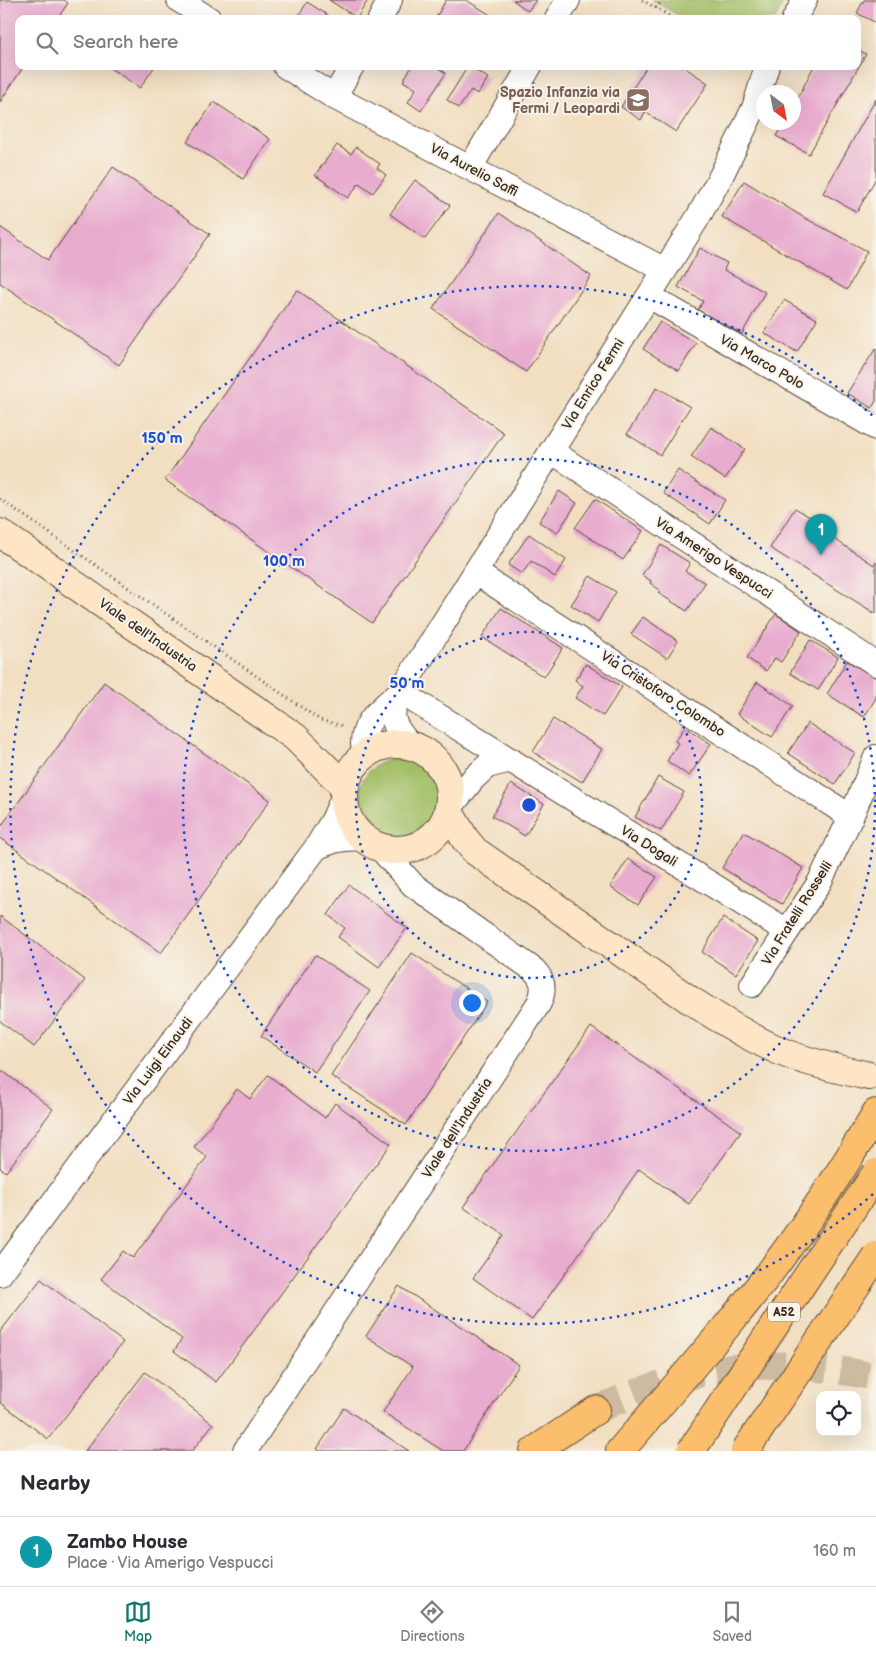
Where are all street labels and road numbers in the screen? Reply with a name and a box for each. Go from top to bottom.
street label: Via Aurelio Saffi [427,140,521,200]
street label: Via Marco Polo [717,331,807,393]
street label: Via Enrico Fermi [558,335,628,433]
street label: Via Amerigo Vespucci [652,514,776,602]
street label: Viale dell'Industria [96,595,201,675]
street label: Via Cristoforo Colombo [597,647,729,741]
street label: Via Dogali [617,822,681,870]
street label: Via Fratelli Rosselli [758,858,836,968]
street label: Via Luigi Einaudi [120,1014,196,1108]
street label: Viale dell'Industria [418,1075,496,1181]
road number: A52 [768,1302,800,1321]

